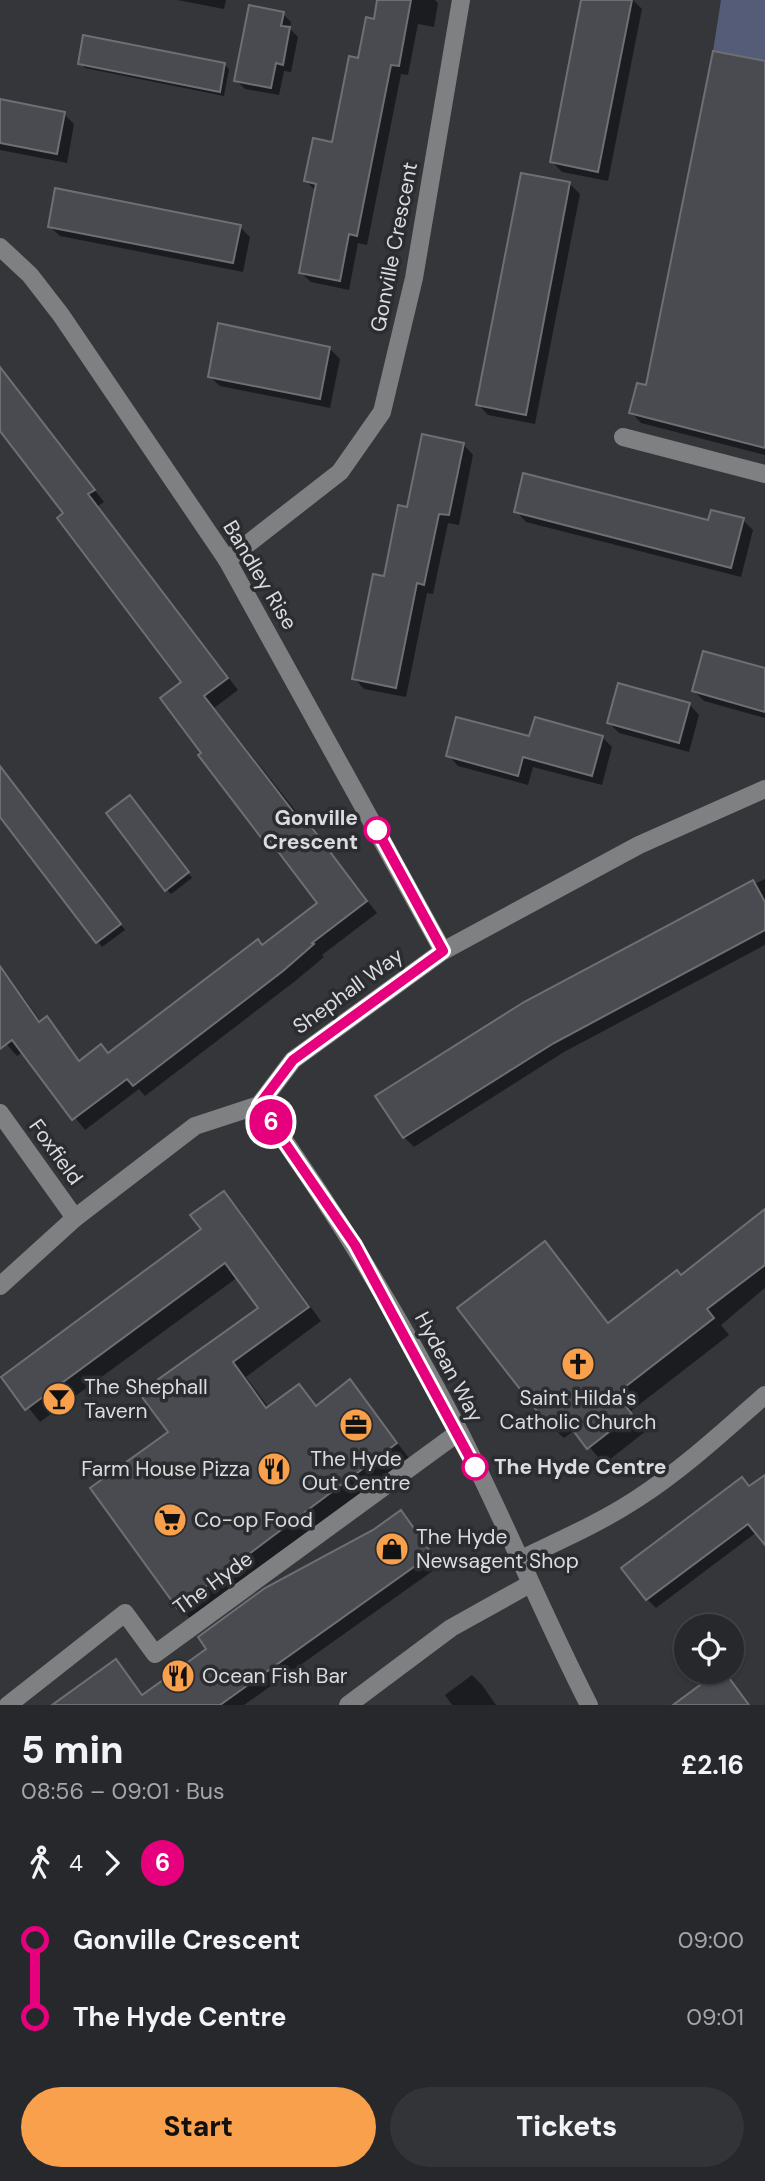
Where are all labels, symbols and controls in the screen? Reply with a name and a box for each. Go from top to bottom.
street label: Gonville Crescent [364,160,424,334]
street label: Bandley Rise [216,515,304,635]
place label: Gonville Crescent [263,804,358,856]
marker: Gonville Crescent [364,817,390,843]
street label: Shephall Way [287,941,409,1040]
line badge: 6 [248,1099,294,1145]
text: 6 [263,1106,279,1137]
street label: Foxfield [23,1114,89,1190]
street label: Hydean Way [408,1307,490,1427]
church icon: Saint Hilda's Catholic Church [559,1345,597,1383]
place label: The Shephall Tavern [84,1373,208,1425]
bar icon: The Shephall Tavern [40,1380,78,1418]
place label: Saint Hilda's Catholic Church [500,1384,656,1436]
office icon: The Hyde Out Centre [337,1406,375,1444]
place label: The Hyde Out Centre [302,1445,410,1497]
restaurant icon: Farm House Pizza [255,1450,293,1488]
place label: The Hyde Centre [494,1453,666,1481]
marker: The Hyde Centre [462,1454,488,1480]
place label: Farm House Pizza [81,1455,250,1483]
supermarket icon: Co-op Food [151,1501,189,1539]
place label: Co-op Food [194,1506,313,1534]
place label: The Hyde Newsagent Shop [416,1523,579,1575]
shop icon: The Hyde Newsagent Shop [373,1530,411,1568]
street label: The Hyde [168,1545,258,1621]
map controls [674,1614,744,1684]
button: locate [674,1614,744,1684]
restaurant icon: Ocean Fish Bar [159,1657,197,1695]
place label: Ocean Fish Bar [202,1662,348,1690]
text: 5 min [21,1725,124,1775]
text: £2.16 [681,1748,744,1782]
text: 08:56 – 09:01 · Bus [21,1776,225,1806]
icon: walk [21,1844,59,1882]
icon: forward [93,1844,131,1882]
text: 6 [155,1847,170,1878]
text: 4 [69,1848,83,1878]
text: Gonville Crescent [73,1923,300,1957]
text: 09:00 [678,1925,744,1955]
text: The Hyde Centre [73,2000,287,2034]
text: 09:01 [686,2002,744,2032]
button: Start [21,2087,376,2167]
button: Tickets [390,2087,744,2167]

